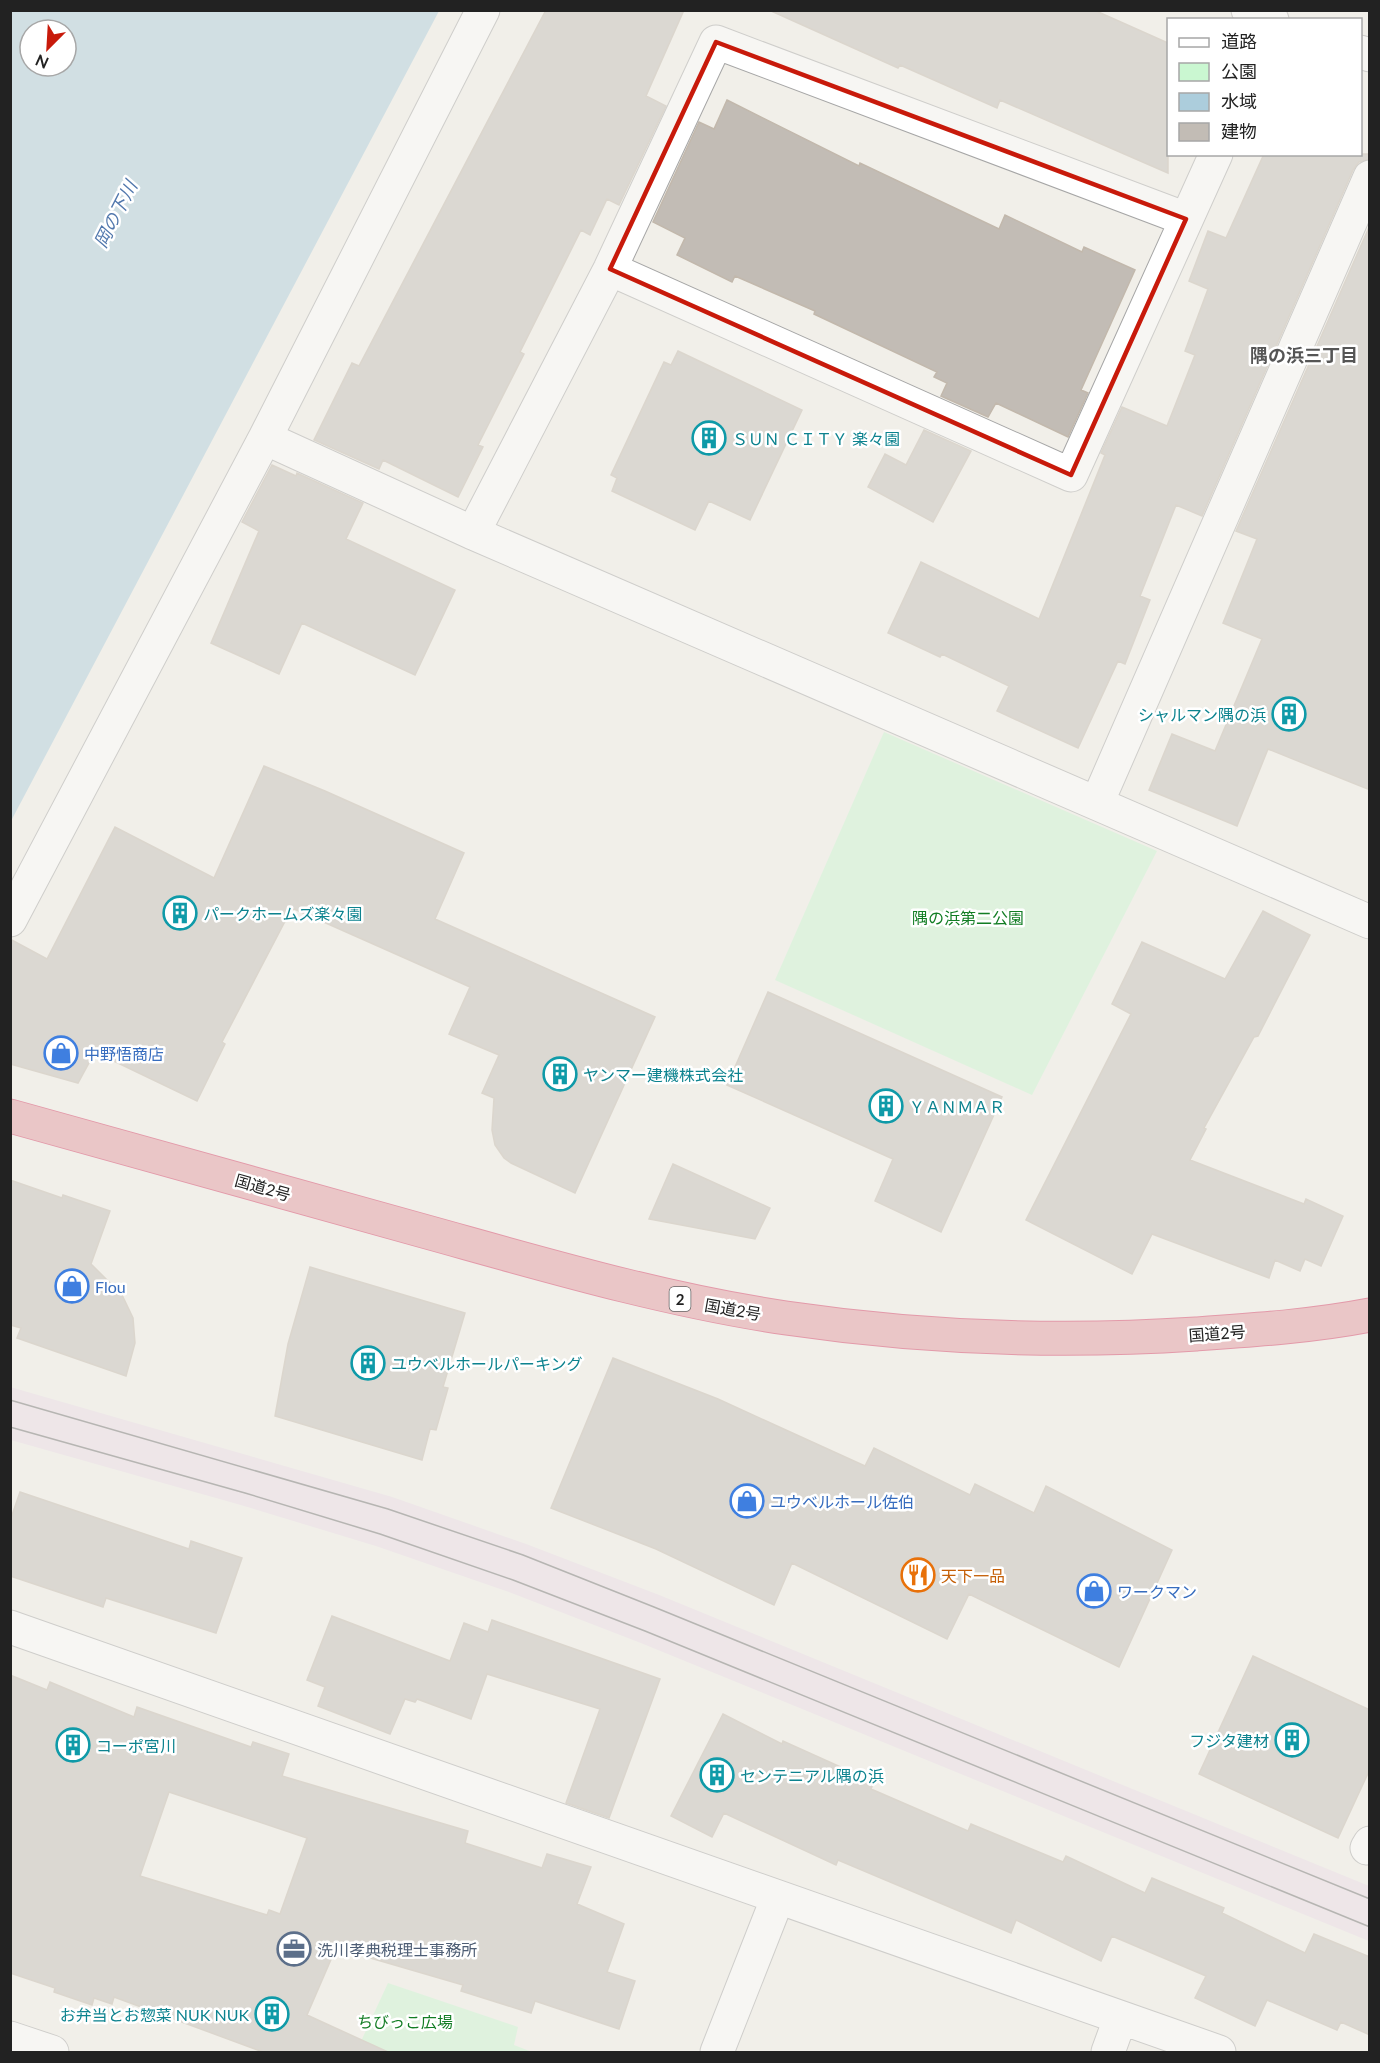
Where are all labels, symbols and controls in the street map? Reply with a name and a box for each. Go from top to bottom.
north arrow [18,18,78,78]
legend [1167,18,1362,156]
text: 道路 [1221,30,1257,52]
text: N [32,51,51,73]
text: 公園 [1221,60,1257,82]
text: 水域 [1221,90,1257,112]
text: 建物 [1221,120,1257,142]
water label: 岡の下川 [89,175,142,251]
district label: 隅の浜三丁目 [1250,344,1358,366]
building icon: ＳＵＮ ＣＩＴＹ 楽々園 [691,420,727,456]
place label: ＳＵＮ ＣＩＴＹ 楽々園 [732,429,900,448]
building icon: シャルマン隅の浜 [1271,696,1307,732]
place label: シャルマン隅の浜 [1138,705,1266,724]
building icon: パークホームズ楽々園 [162,895,198,931]
place label: パークホームズ楽々園 [203,904,363,923]
park label: 隅の浜第二公園 [912,908,1024,927]
shop icon: 中野悟商店 [43,1035,79,1071]
place label: 中野悟商店 [84,1044,164,1063]
building icon: ヤンマー建機株式会社 [542,1056,578,1092]
place label: ヤンマー建機株式会社 [583,1065,743,1084]
building icon: ＹＡＮＭＡＲ [868,1088,904,1124]
place label: ＹＡＮＭＡＲ [909,1097,1005,1116]
street label: 国道2号 [233,1170,293,1204]
shop icon: Flou [54,1268,90,1304]
place label: Flou [95,1277,126,1296]
road number: 2 [670,1287,690,1311]
street label: 国道2号 [703,1295,763,1323]
street label: 国道2号 [1188,1322,1246,1344]
building icon: ユウベルホールパーキング [350,1345,386,1381]
place label: ユウベルホールパーキング [391,1354,583,1373]
shop icon: ユウベルホール佐伯 [729,1483,765,1519]
place label: ユウベルホール佐伯 [770,1492,914,1511]
restaurant icon: 天下一品 [900,1557,936,1593]
place label: 天下一品 [941,1566,1005,1585]
shop icon: ワークマン [1076,1573,1112,1609]
place label: ワークマン [1117,1582,1197,1601]
building icon: フジタ建材 [1274,1722,1310,1758]
building icon: コーポ宮川 [55,1727,91,1763]
place label: フジタ建材 [1189,1731,1269,1750]
place label: コーポ宮川 [96,1736,176,1755]
building icon: センテニアル隅の浜 [699,1757,735,1793]
place label: センテニアル隅の浜 [740,1766,884,1785]
office icon: 洗川孝典税理士事務所 [276,1931,312,1967]
place label: 洗川孝典税理士事務所 [317,1940,477,1959]
building icon: お弁当とお惣菜 NUK NUK [254,1996,290,2032]
place label: お弁当とお惣菜 NUK NUK [60,2005,249,2024]
park label: ちびっこ広場 [357,2012,453,2031]

